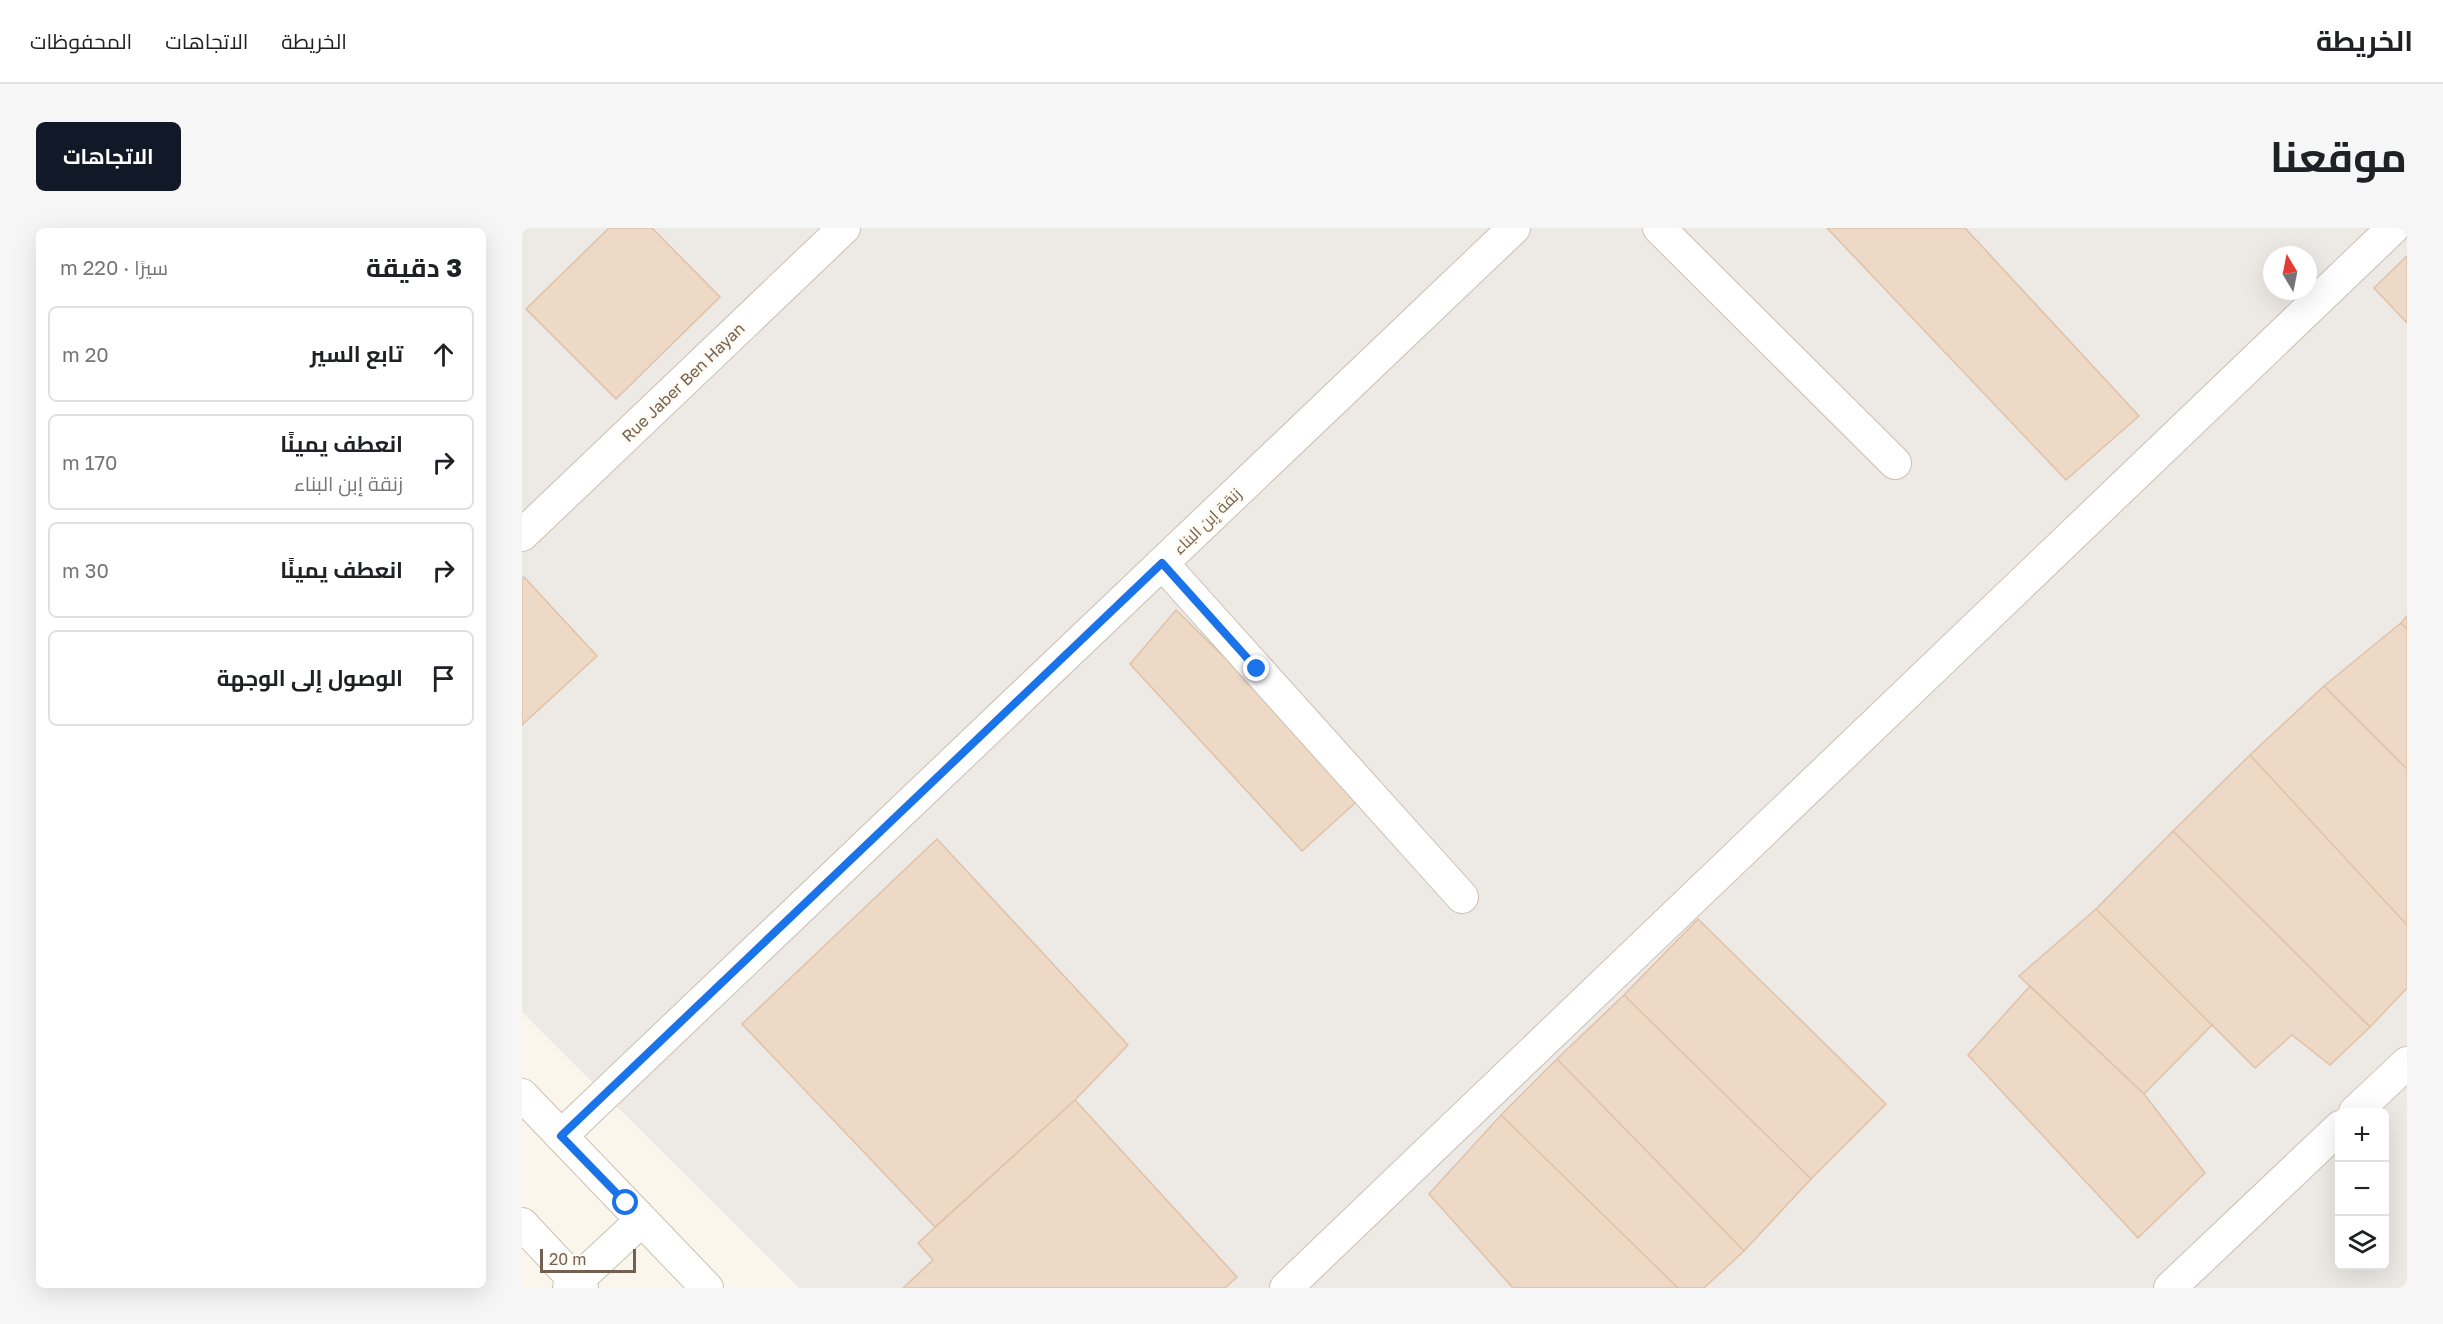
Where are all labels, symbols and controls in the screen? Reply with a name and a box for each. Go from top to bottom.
text: الخريطة [2316,24,2413,57]
text: المحفوظات [30,28,132,54]
text: الاتجاهات [165,28,248,54]
text: الخريطة [281,28,347,54]
button: الاتجاهات [36,122,181,191]
text: موقعنا [2270,131,2407,181]
north arrow [2263,246,2317,300]
text: 3 دقيقة [366,252,462,283]
text: سيرًا · 220 m [60,255,168,279]
street label: Rue Jaber Ben Hayan [617,318,749,446]
icon: ahead [427,338,460,371]
text: تابع السير [310,340,403,367]
text: 20 m [62,342,109,366]
text: انعطف يمينًا [280,430,403,457]
icon: right [427,446,460,479]
text: 170 m [62,450,117,474]
text: زنقة إبن البناء [294,471,403,495]
street label: زنقة إبن البناء [1169,484,1246,559]
icon: right [427,554,460,587]
text: انعطف يمينًا [280,556,403,583]
text: 30 m [62,558,109,582]
route end [1243,655,1269,681]
icon: arrive [427,662,460,695]
text: الوصول إلى الوجهة [217,664,403,691]
map controls [2335,1108,2389,1270]
button: + [2335,1108,2389,1162]
button: − [2335,1162,2389,1216]
route start [612,1189,638,1215]
button: layers [2335,1216,2389,1270]
scale bar [540,1246,636,1274]
text: 20 m [549,1249,586,1269]

